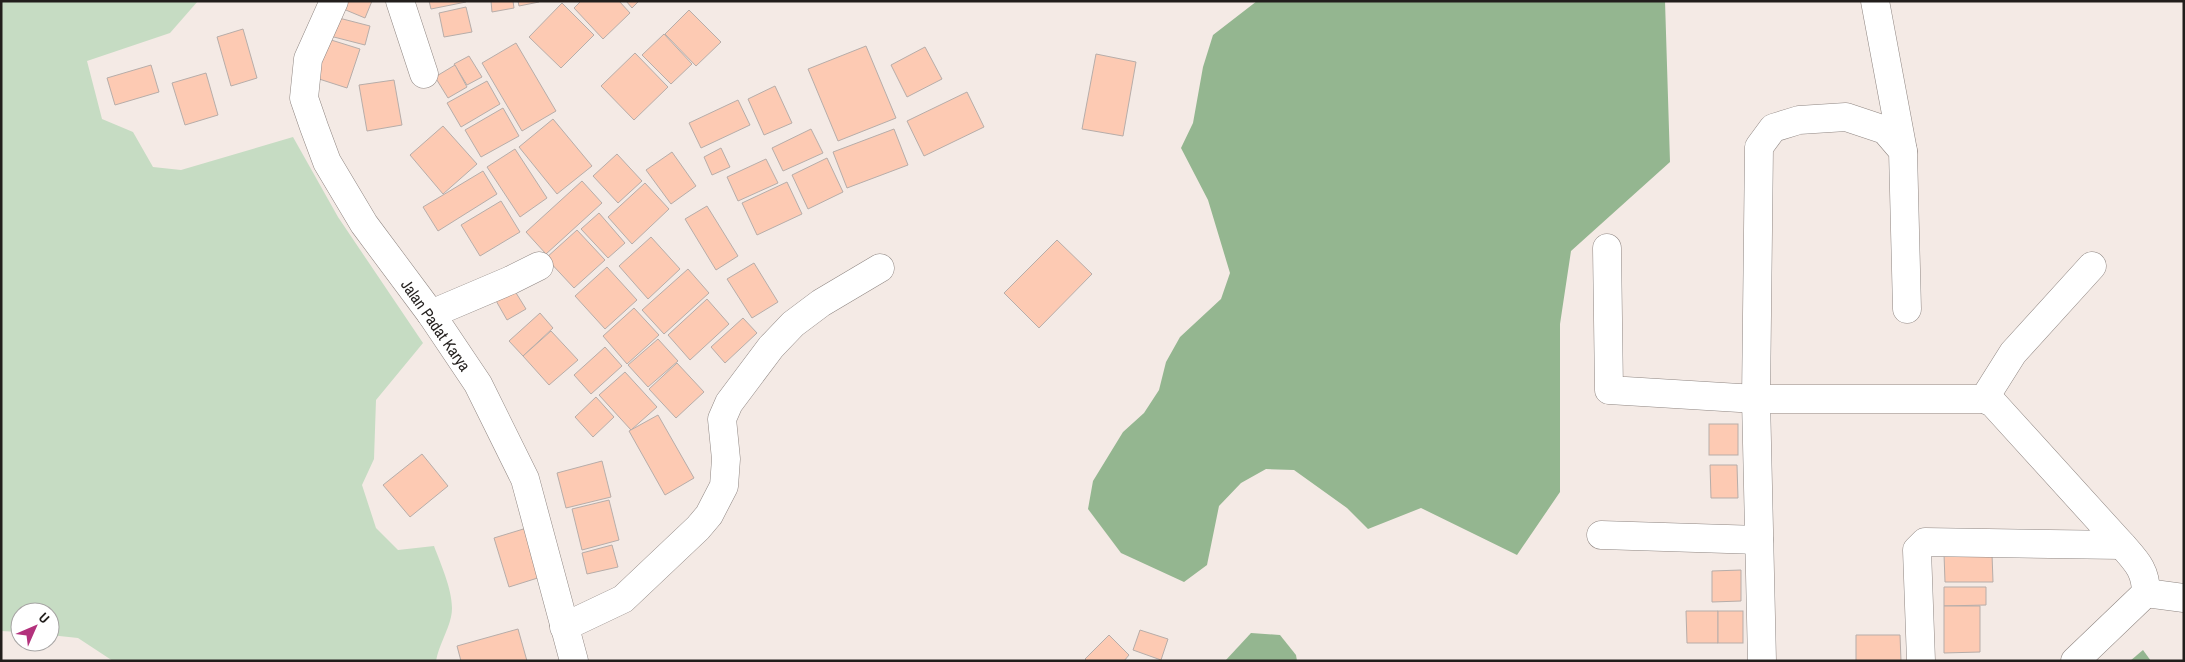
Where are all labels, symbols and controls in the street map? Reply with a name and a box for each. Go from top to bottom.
street label: Jalan Padat Karya [396,275,476,376]
north arrow [10,602,60,652]
text: U [35,609,53,627]

